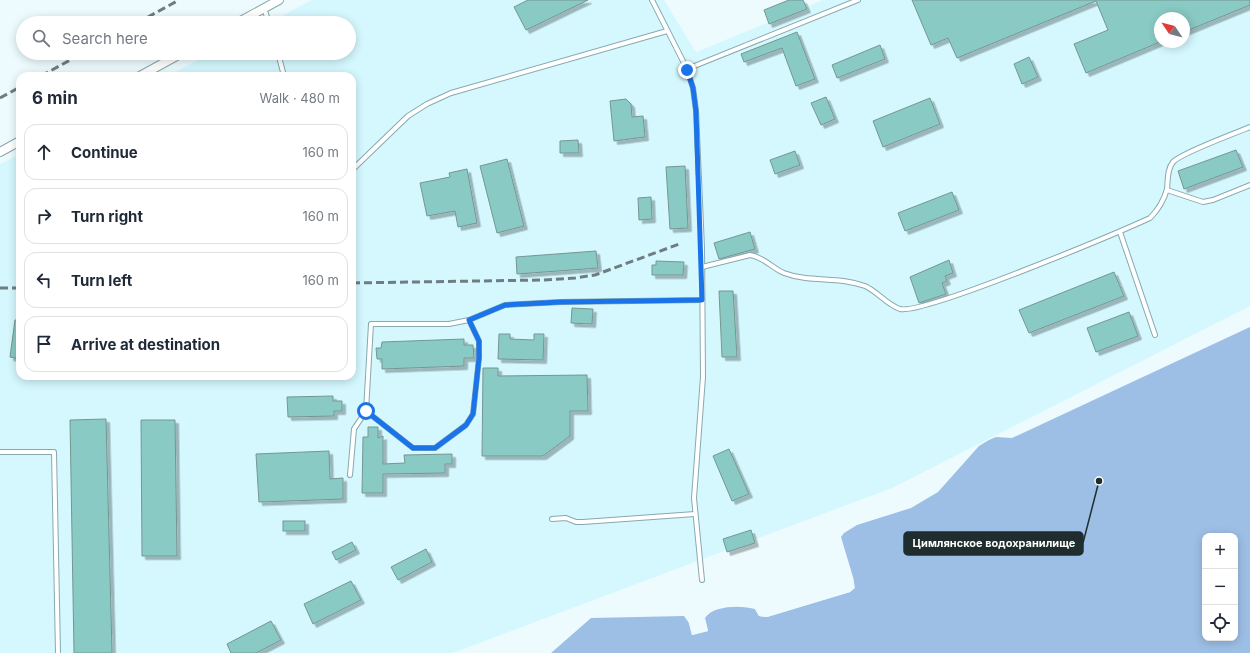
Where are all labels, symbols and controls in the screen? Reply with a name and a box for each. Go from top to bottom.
north arrow [1154,12,1190,48]
search box [16,16,356,60]
icon: search [30,27,52,49]
text: Search here [62,29,148,48]
route end [678,61,696,79]
text: 6 min [32,88,78,108]
text: Walk · 480 m [260,90,340,106]
icon: ahead [33,141,55,163]
text: Continue [71,143,138,162]
text: 160 m [302,144,339,160]
icon: right [33,205,55,227]
text: Turn right [71,207,143,226]
text: 160 m [302,208,339,224]
icon: left [33,269,55,291]
text: Turn left [71,271,132,290]
text: 160 m [302,272,339,288]
icon: arrive [33,333,55,355]
text: Arrive at destination [71,335,220,354]
route start [357,402,375,420]
callout: Цимлянское водохранилище [904,532,1083,555]
map controls [1202,533,1238,641]
button: + [1202,533,1238,569]
text: Цимлянское водохранилище [913,536,1076,550]
button: − [1202,569,1238,605]
button: locate [1202,605,1238,641]

